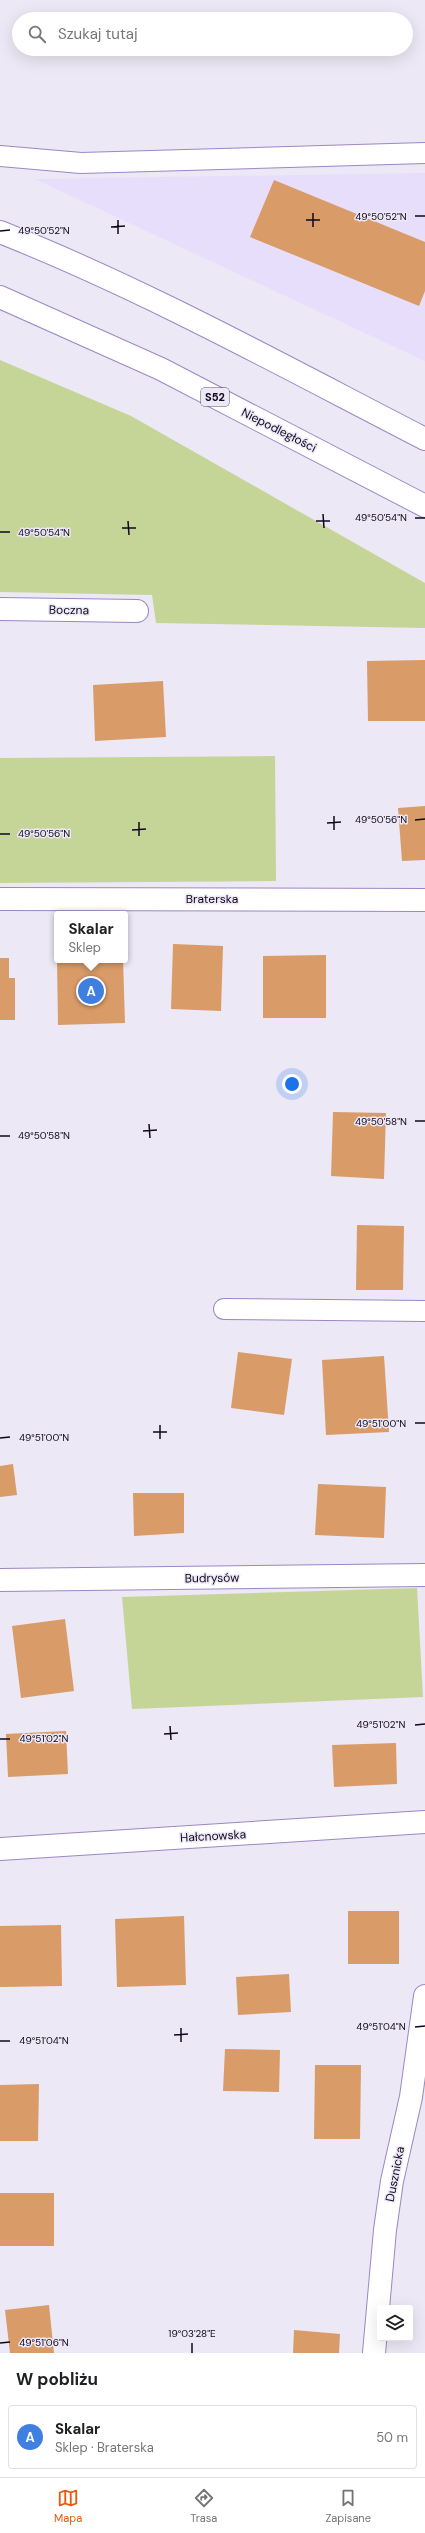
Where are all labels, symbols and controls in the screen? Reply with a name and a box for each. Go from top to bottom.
search box [12,12,413,56]
icon: search [26,23,48,45]
text: Szukaj tutaj [58,24,138,44]
text: 49°50'52"N [355,210,407,223]
text: 49°50'52"N [18,224,70,237]
road number: S52 [201,388,229,406]
street label: Niepodległości [239,404,319,456]
text: 49°50'54"N [355,511,407,524]
text: 49°50'54"N [18,526,70,539]
street label: Boczna [49,602,89,618]
text: 49°50'56"N [355,813,407,826]
text: 49°50'56"N [18,827,70,840]
street label: Braterska [186,891,238,907]
popup [54,911,128,963]
text: Skalar [68,919,114,939]
text: Sklep [68,939,101,956]
pin: A [78,976,104,1006]
your location [282,1074,302,1094]
text: 49°50'58"N [355,1115,407,1128]
text: 49°50'58"N [18,1129,70,1142]
text: 49°51'00"N [356,1417,406,1430]
text: 49°51'00"N [19,1431,69,1444]
street label: Budrysów [185,1570,239,1586]
text: 49°51'02"N [357,1718,406,1731]
text: 49°51'02"N [20,1732,69,1745]
street label: Hałcnowska [180,1826,246,1846]
text: 49°51'04"N [356,2020,406,2033]
text: 49°51'04"N [19,2034,69,2047]
street label: Dusznicka [382,2145,408,2203]
map controls [377,2305,413,2341]
button: layers [377,2305,413,2341]
text: 19°03'28"E [168,2327,216,2340]
text: 49°51'06"N [19,2336,69,2349]
text: W pobliżu [16,2368,98,2390]
text: Skalar [55,2419,100,2439]
text: A [25,2429,35,2446]
text: 50 m [376,2429,408,2446]
text: Sklep · Braterska [55,2439,154,2456]
tab: Mapa [54,2487,82,2525]
tab: Trasa [190,2487,217,2525]
tab: Zapisane [325,2487,371,2525]

